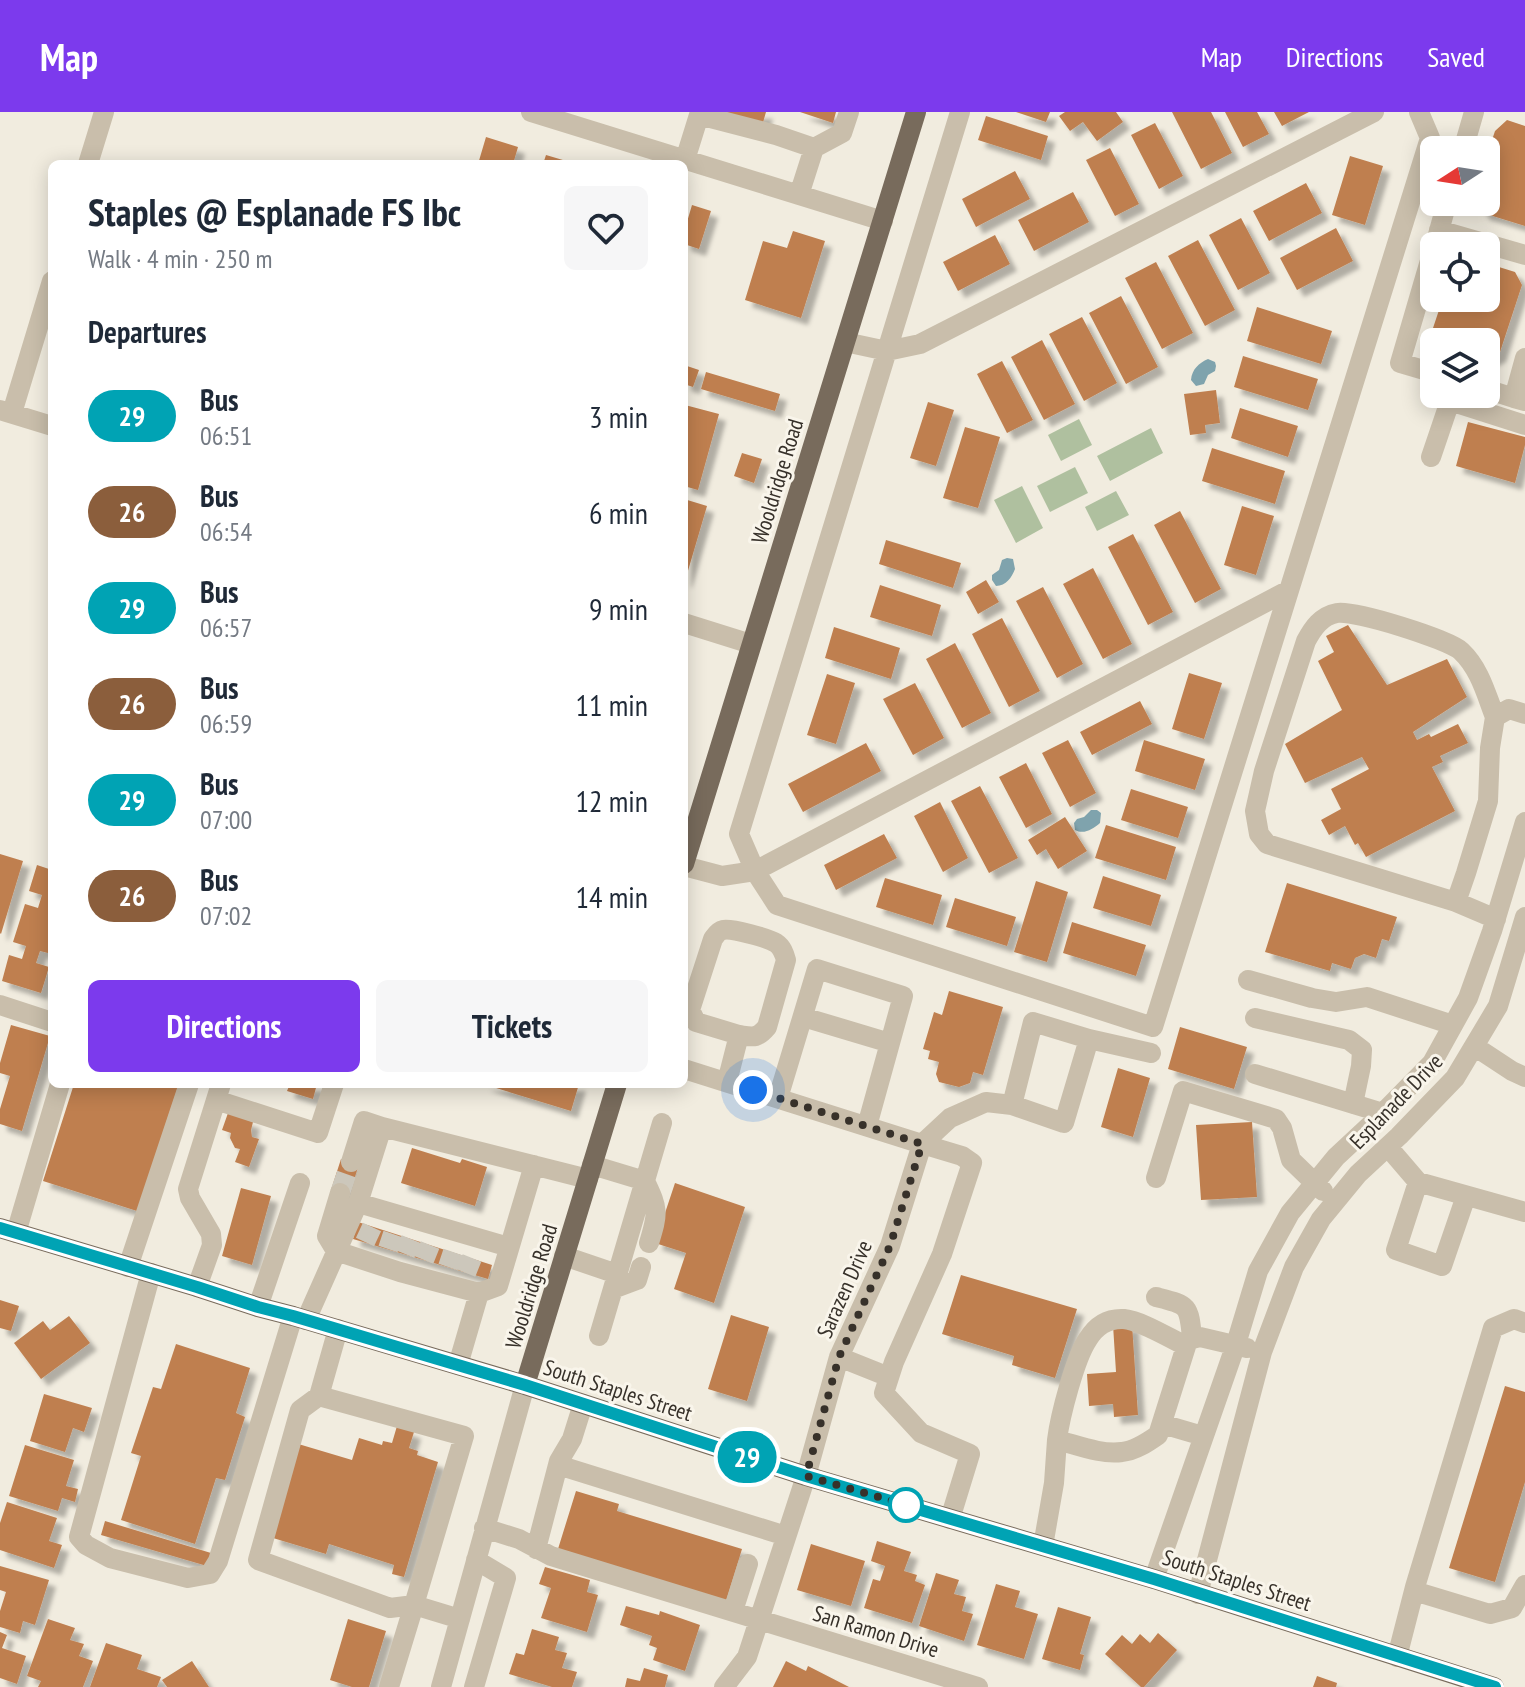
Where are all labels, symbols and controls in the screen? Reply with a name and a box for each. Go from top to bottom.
text: Map [40,32,98,81]
text: Map [1201,38,1242,75]
text: Directions [1286,38,1383,75]
text: Saved [1427,38,1485,75]
north arrow [1420,136,1500,216]
map controls [1420,136,1500,408]
button: heart [564,186,648,270]
text: Staples @ Esplanade FS Ibc [88,187,461,236]
button: locate [1420,232,1500,312]
text: Walk · 4 min · 250 m [88,242,272,275]
text: Departures [88,312,206,351]
button: layers [1420,328,1500,408]
text: Bus [200,380,239,419]
text: 29 [119,397,145,434]
text: 3 min [589,397,648,436]
street label: Wooldridge Road [745,415,809,547]
text: 06:51 [200,419,252,452]
text: Bus [200,476,239,515]
text: 26 [119,493,145,530]
text: 6 min [589,493,648,532]
text: 06:54 [200,515,252,548]
text: Bus [200,572,239,611]
text: 29 [119,589,145,626]
text: 9 min [589,589,648,628]
text: 06:57 [200,611,252,644]
text: Bus [200,668,239,707]
text: 26 [119,685,145,722]
text: 11 min [575,685,648,724]
text: 06:59 [200,707,252,740]
text: Bus [200,764,239,803]
text: 29 [119,781,145,818]
text: 12 min [575,781,648,820]
text: 07:00 [200,803,252,836]
text: Bus [200,860,239,899]
text: 26 [119,877,145,914]
text: 14 min [575,877,648,916]
text: 07:02 [200,899,252,932]
button: Directions [88,980,360,1072]
button: Tickets [376,980,648,1072]
street label: Esplanade Drive [1344,1047,1448,1155]
your location [733,1070,773,1110]
street label: Wooldridge Road [499,1220,563,1352]
street label: Sarazen Drive [810,1236,878,1342]
street label: South Staples Street [540,1353,696,1427]
line badge: 29 [711,1431,783,1483]
text: 29 [734,1438,760,1475]
unlabelled marker [889,1488,923,1522]
street label: South Staples Street [1159,1543,1315,1617]
street label: San Ramon Drive [810,1599,942,1663]

